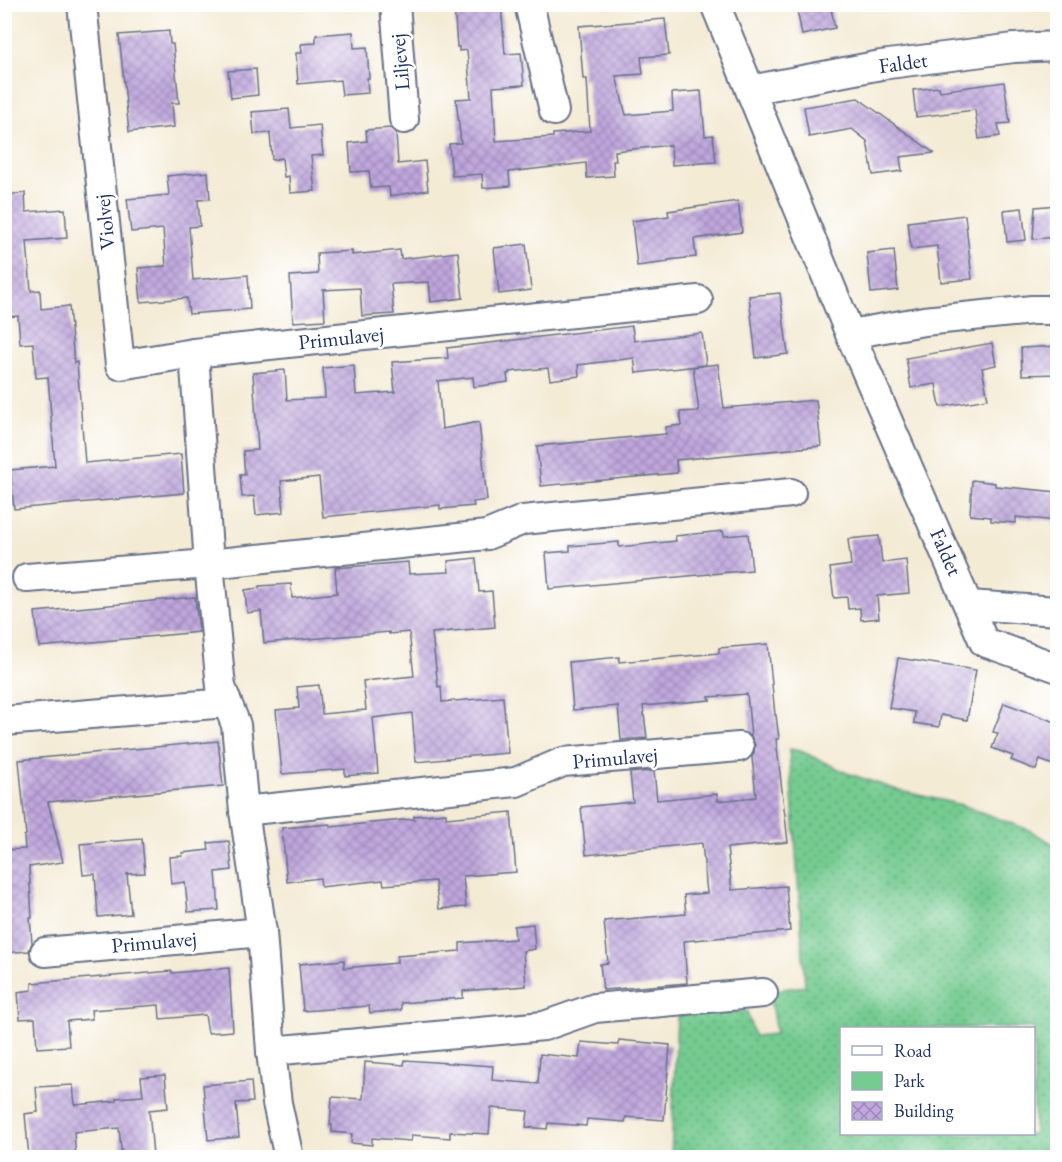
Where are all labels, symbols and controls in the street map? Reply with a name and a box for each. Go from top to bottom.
street label: Liljevej [384,32,415,92]
street label: Faldet [877,46,929,79]
street label: Violvej [88,193,121,251]
street label: Primulavej [297,320,385,355]
street label: Faldet [924,524,969,580]
street label: Primulavej [571,740,659,775]
street label: Primulavej [110,924,198,959]
legend [840,1027,1035,1135]
text: Road [894,1039,933,1062]
text: Park [894,1069,925,1092]
text: Building [894,1099,954,1122]

